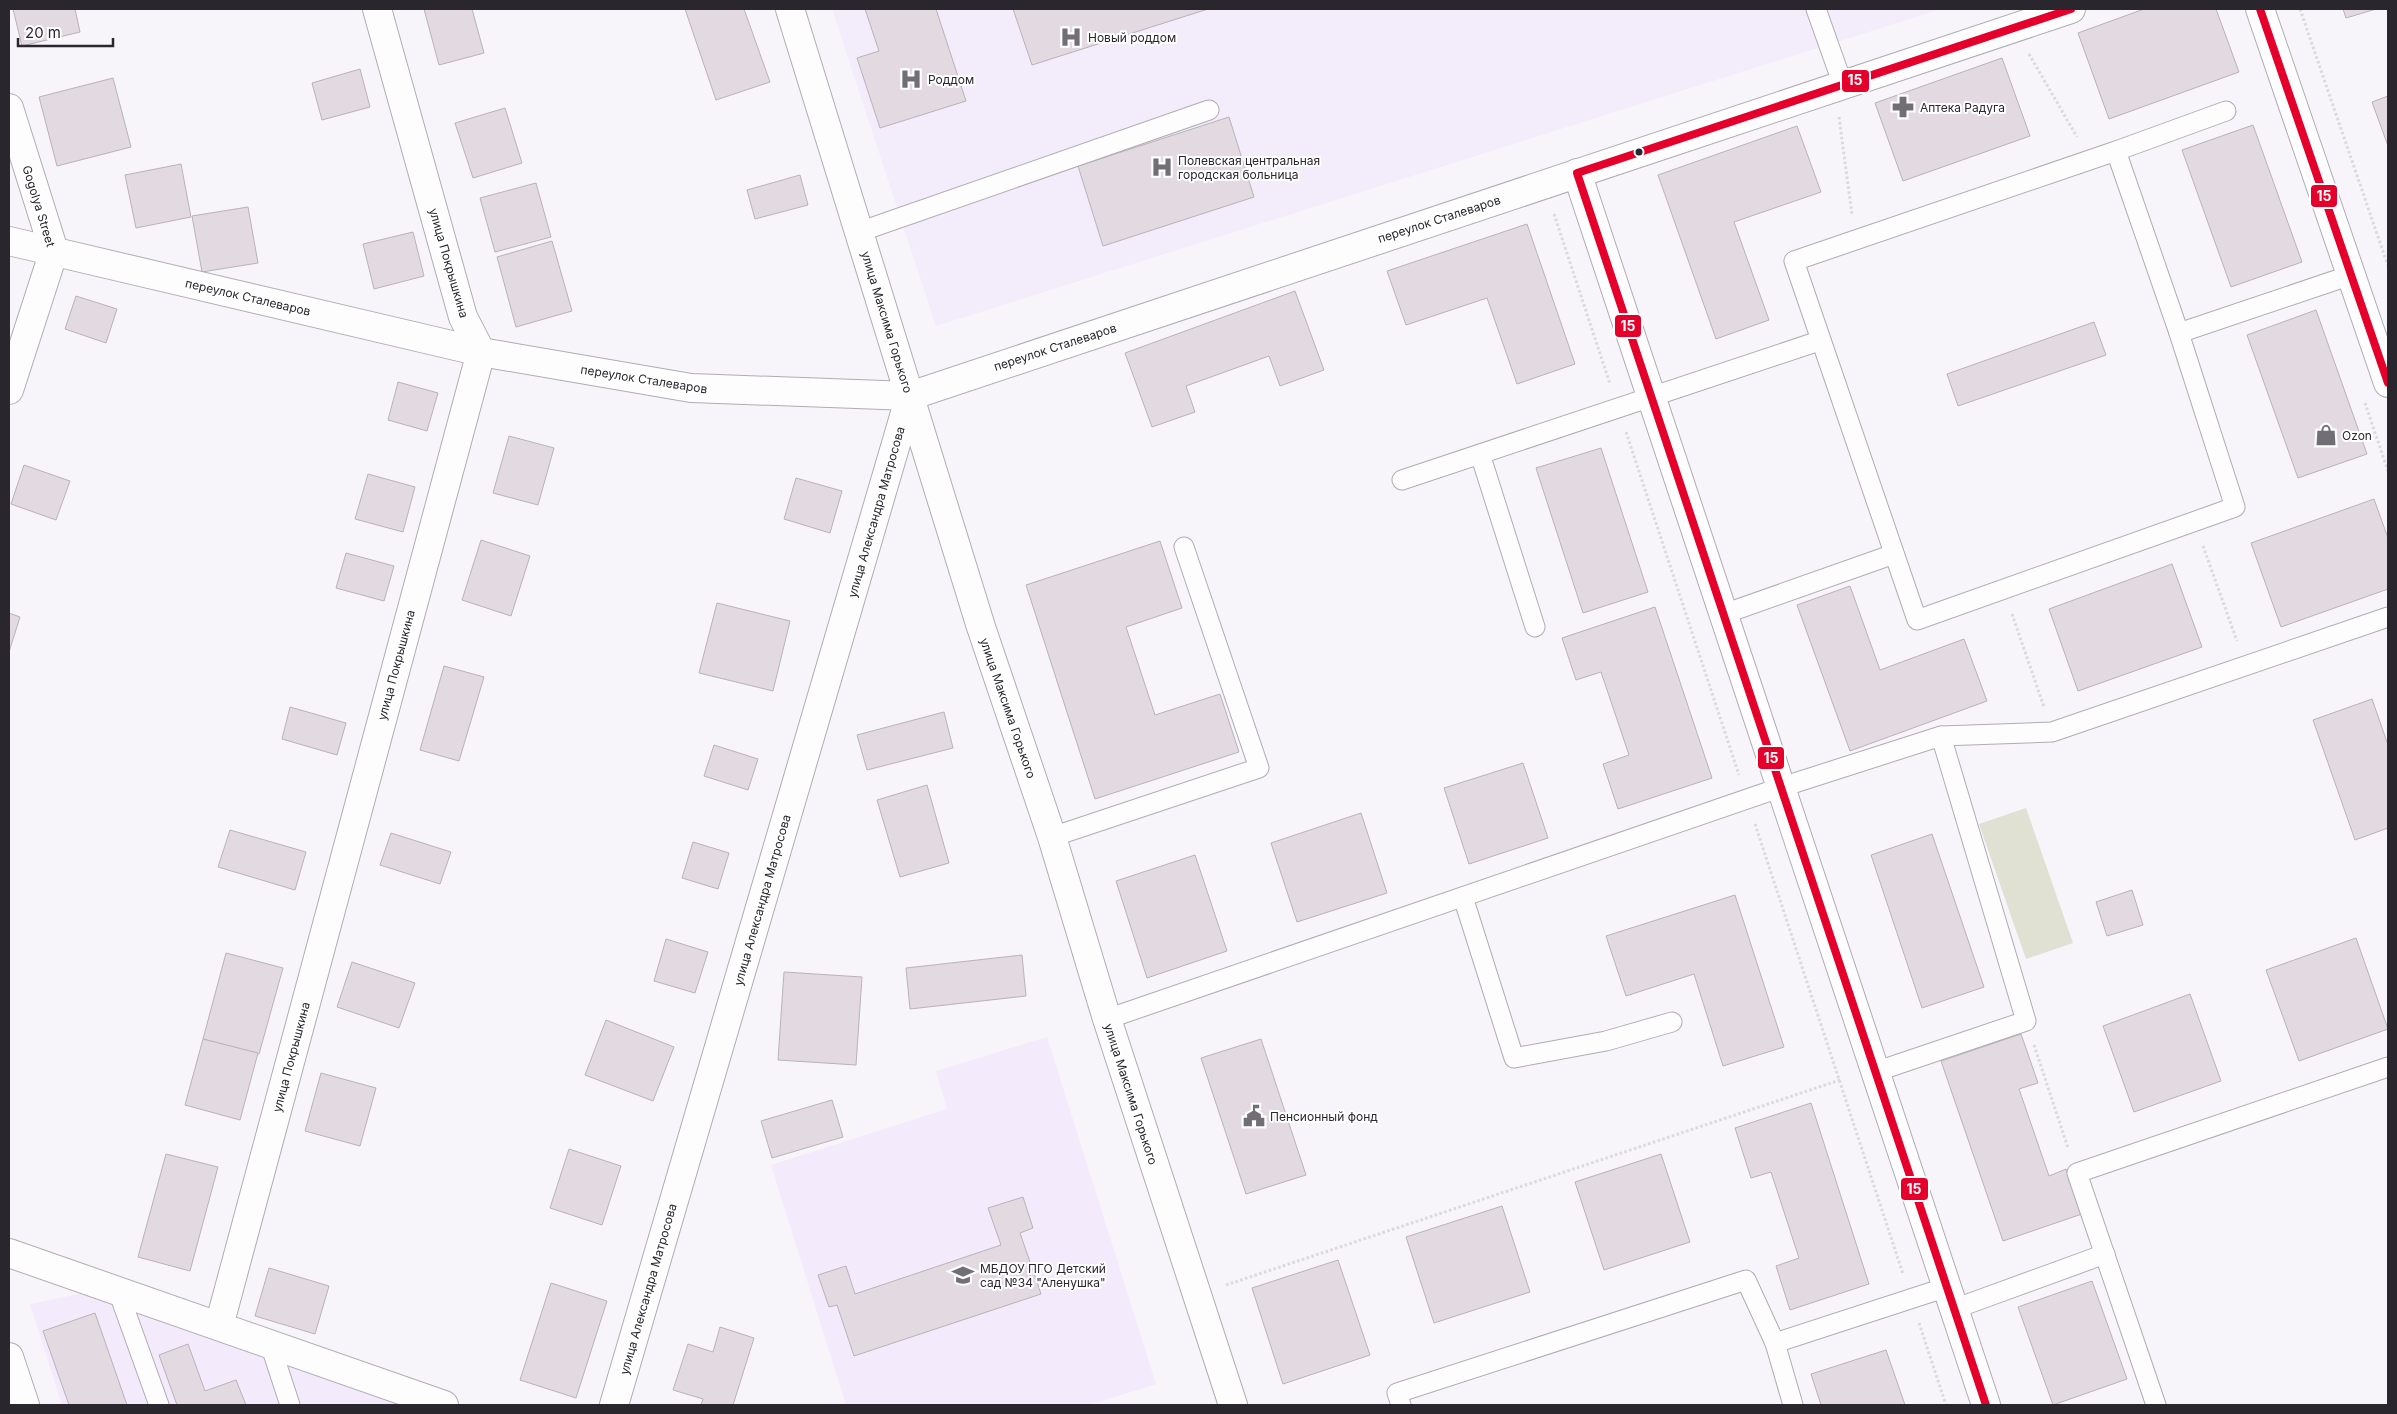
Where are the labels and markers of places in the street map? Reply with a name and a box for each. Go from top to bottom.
hospital icon: Новый роддом [1058,24,1084,50]
place label: Новый роддом [1088,30,1176,45]
hospital icon: Роддом [898,66,924,92]
place label: Роддом [928,72,974,87]
pharmacy icon: Аптека Радуга [1890,94,1916,120]
place label: Аптека Радуга [1920,100,2005,115]
unlabelled marker [1634,147,1644,157]
place label: Полевская центральная городская больница [1178,153,1320,182]
hospital icon: Полевская центральная городская больница [1149,154,1175,180]
shop icon: Ozon [2313,422,2339,448]
place label: Ozon [2342,428,2372,443]
public building icon: Пенсионный фонд [1241,1103,1267,1129]
place label: Пенсионный фонд [1270,1109,1378,1124]
place label: МБДОУ ПГО Детский сад №34 "Аленушка" [980,1261,1106,1290]
school or university icon: МБДОУ ПГО Детский сад №34 "Аленушка" [950,1262,976,1288]

